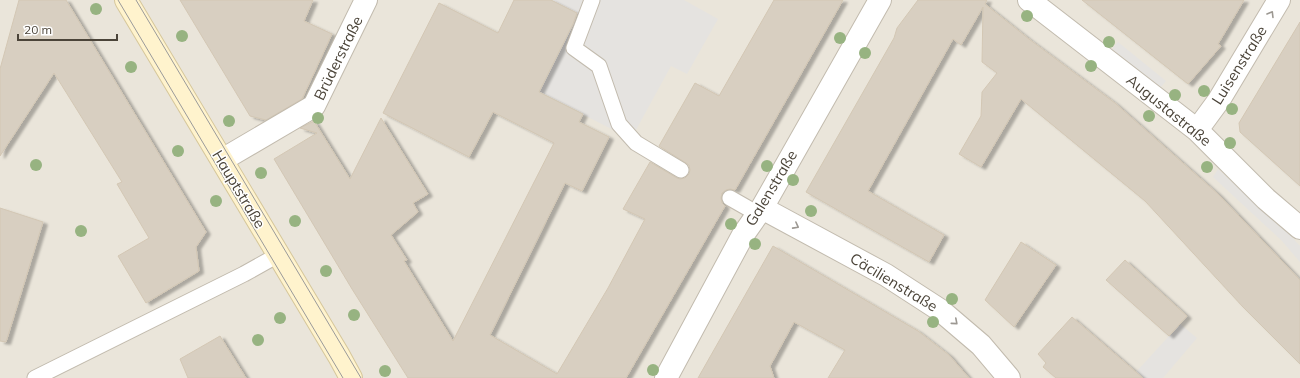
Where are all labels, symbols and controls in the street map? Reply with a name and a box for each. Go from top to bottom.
one-way arrow [1266,11,1273,18]
street label: Brüderstraße [309,13,367,103]
scale bar [18,16,117,42]
text: 20 m [24,22,52,37]
street label: Luisenstraße [1207,22,1271,108]
street label: Augustastraße [1123,70,1215,150]
street label: Hauptstraße [208,146,270,232]
street label: Galenstraße [741,147,801,229]
one-way arrow [792,222,799,229]
street label: Cäcilienstraße [847,248,941,316]
one-way arrow [950,318,958,325]

